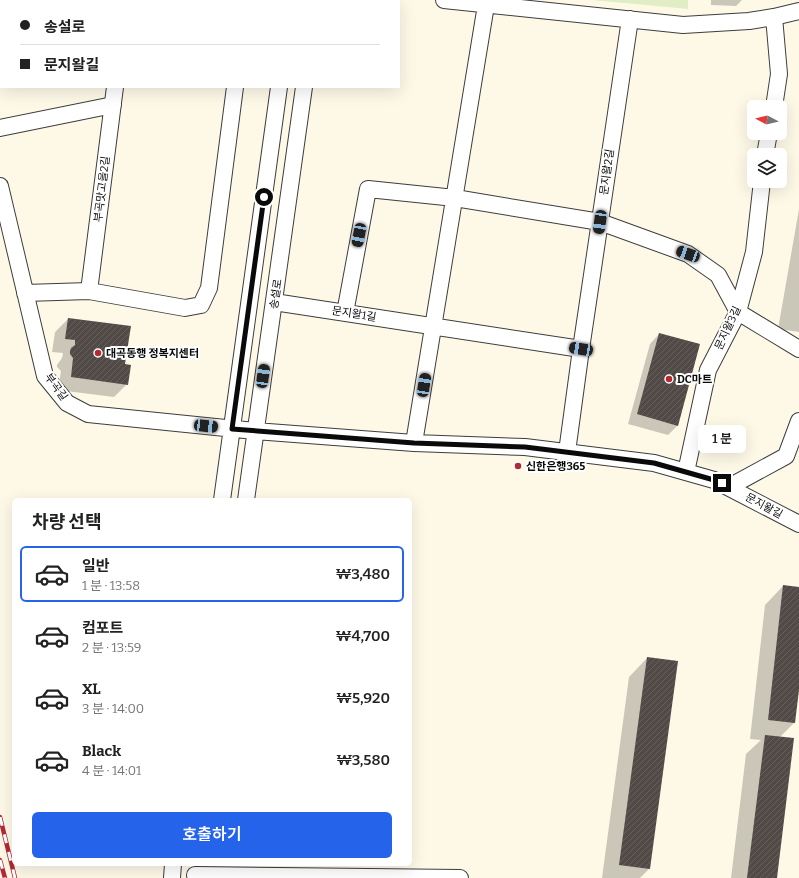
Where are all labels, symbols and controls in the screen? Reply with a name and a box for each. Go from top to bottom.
text: 송설로 [44,18,85,36]
text: 문지왈길 [44,56,99,74]
north arrow [747,100,787,140]
map controls [747,100,787,188]
street label: 문지왈2길 [597,148,617,196]
button: layers [747,148,787,188]
street label: 부곡맛고을2길 [91,155,113,223]
route start [255,188,273,206]
car [592,209,608,235]
car [351,222,367,248]
car [675,244,701,264]
street label: 송설로 [267,278,285,310]
street label: 문지왈1길 [331,304,377,324]
street label: 문지왈3길 [712,304,744,352]
car [568,341,594,357]
place label: 대곡동행 정복지센터 [106,347,199,360]
marker: 대곡동행 정복지센터 [93,348,103,358]
car [255,363,271,389]
street label: 부곡길 [42,371,70,403]
car [416,372,432,398]
place label: DC마트 [677,373,712,386]
marker: DC마트 [664,374,674,384]
car [193,419,219,433]
callout: 1 분 [698,425,746,453]
text: 1 분 [712,431,732,446]
place label: 신한은행365 [526,460,585,473]
marker: 신한은행365 [513,461,523,471]
route end [713,474,731,492]
street label: 문지왈길 [743,491,785,521]
text: 차량 선택 [32,511,101,533]
icon: car [34,556,70,592]
text: 일반 [82,557,110,575]
text: ₩3,480 [336,565,390,583]
text: 1 분 · 13:58 [82,578,140,593]
icon: car [34,618,70,654]
text: 컴포트 [82,619,123,637]
text: ₩4,700 [336,627,390,645]
text: 2 분 · 13:59 [82,640,141,655]
icon: car [34,680,70,716]
text: XL [82,680,101,698]
text: ₩5,920 [336,689,390,707]
text: 3 분 · 14:00 [82,701,144,716]
icon: car [34,742,70,778]
text: Black [82,742,121,760]
text: ₩3,580 [336,751,390,769]
text: 4 분 · 14:01 [82,763,141,778]
button: 호출하기 [32,812,392,858]

